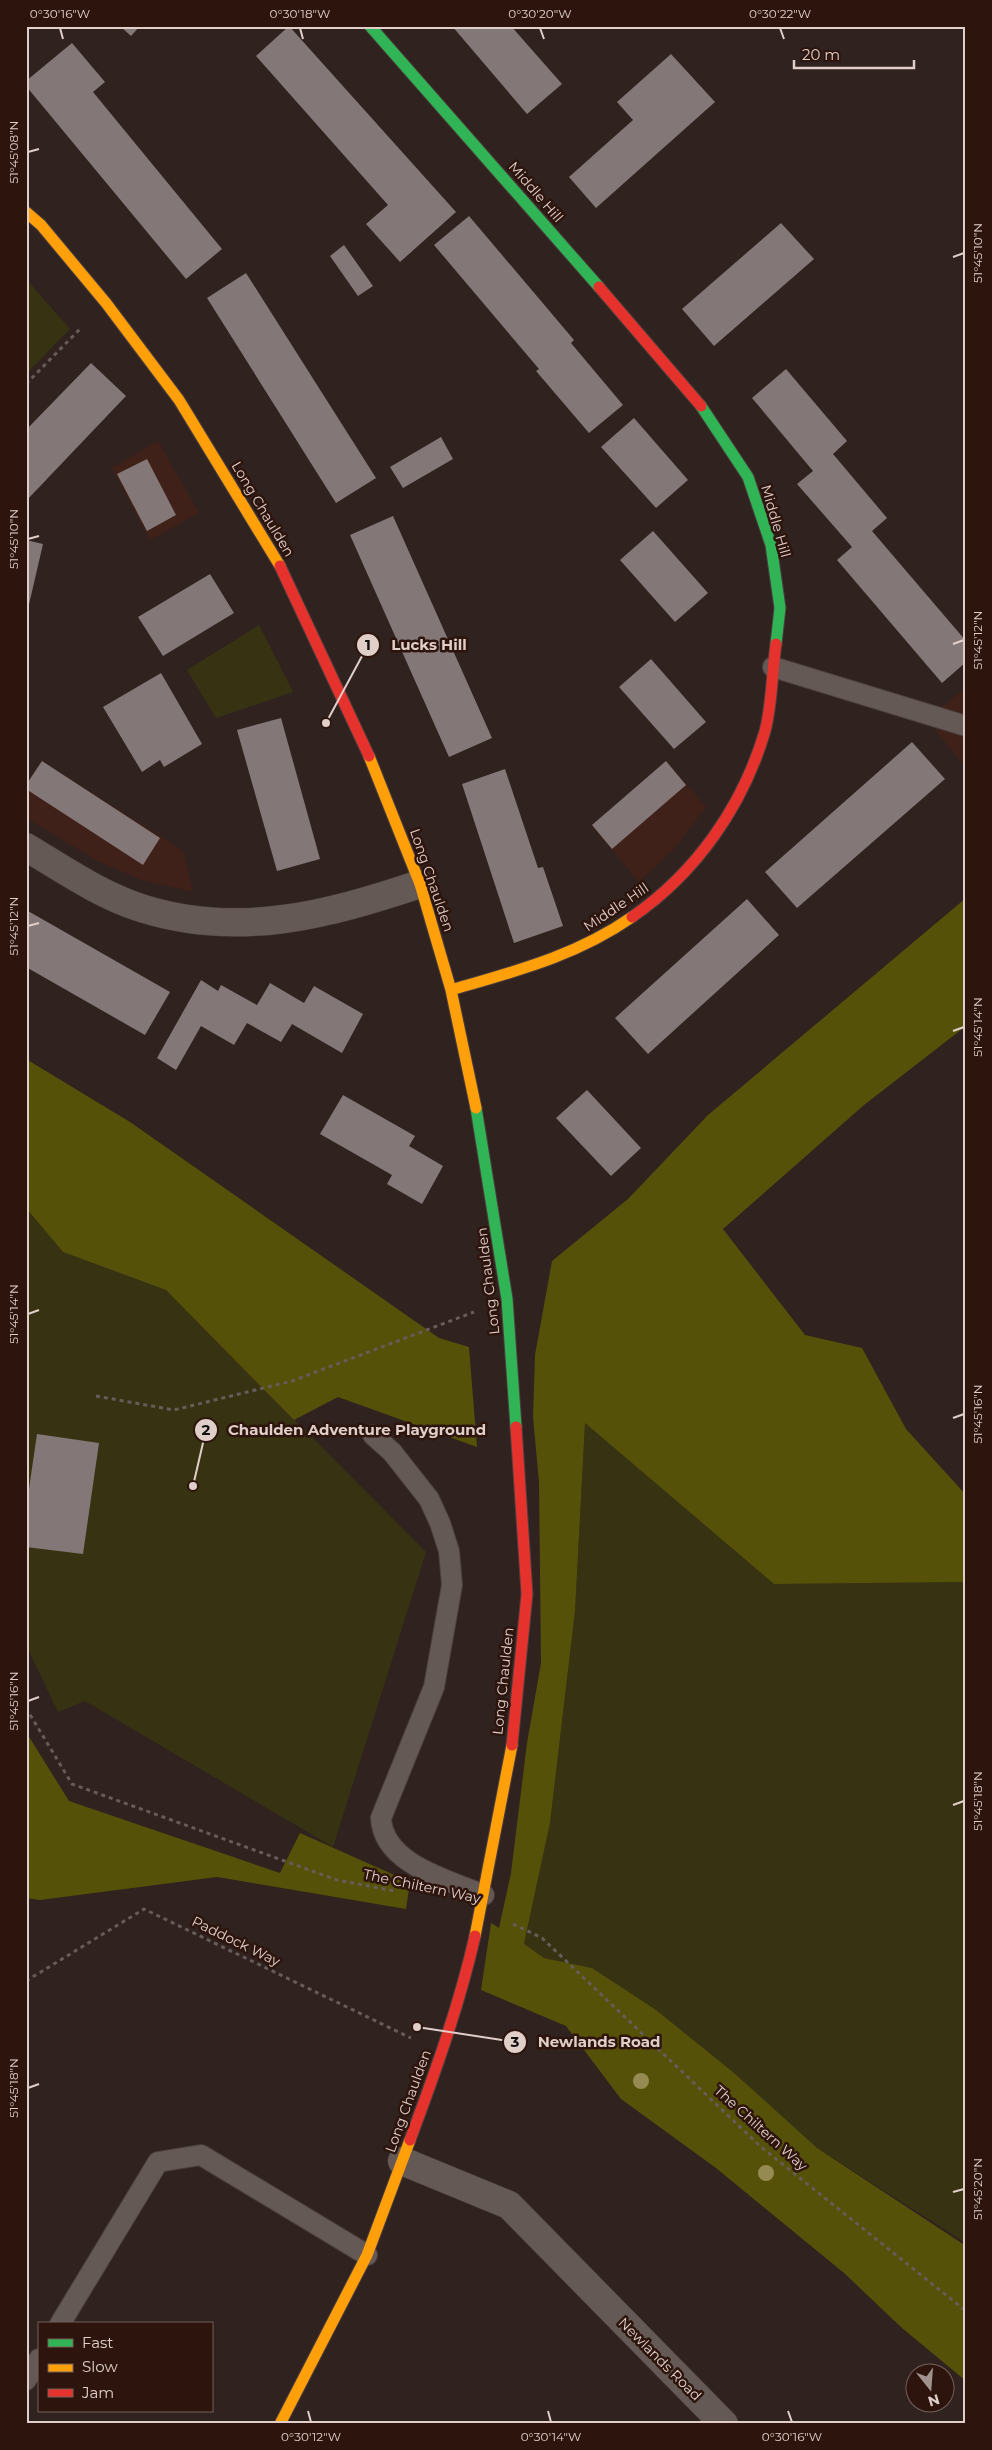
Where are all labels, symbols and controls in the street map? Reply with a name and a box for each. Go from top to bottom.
text: 0°30'16"W [30,6,90,21]
text: 0°30'18"W [270,6,330,21]
text: 0°30'20"W [508,6,572,21]
text: 0°30'22"W [749,6,811,21]
scale bar [794,38,914,70]
text: 20 m [802,45,840,64]
text: 51°45'08"N [6,121,21,183]
street label: Middle Hill [505,158,567,226]
text: 51°45'10"N [970,223,985,283]
street label: Long Chaulden [228,458,298,560]
street label: Middle Hill [757,483,795,559]
text: 51°45'10"N [6,509,21,569]
text: 51°45'12"N [970,611,985,669]
callout: Lucks Hill [356,630,476,660]
text: 1 [365,635,371,654]
text: Lucks Hill [391,635,467,654]
street label: Long Chaulden [406,826,458,934]
street label: Middle Hill [580,879,652,935]
text: 51°45'12"N [6,897,21,955]
text: 51°45'14"N [970,997,985,1057]
street label: Long Chaulden [472,1226,504,1336]
text: 51°45'14"N [6,1284,21,1344]
text: 51°45'16"N [970,1384,985,1444]
callout: Chaulden Adventure Playground [193,1415,497,1445]
text: 2 [202,1420,211,1439]
text: Chaulden Adventure Playground [228,1420,486,1439]
street label: Long Chaulden [488,1626,518,1736]
text: 51°45'16"N [6,1671,21,1731]
text: 51°45'18"N [970,1771,985,1831]
street label: The Chiltern Way [362,1865,483,1907]
street label: Paddock Way [189,1912,283,1970]
callout: Newlands Road [503,2027,671,2057]
text: 3 [510,2032,520,2051]
text: Newlands Road [538,2032,660,2051]
street label: Long Chaulden [381,2047,435,2155]
text: 51°45'18"N [6,2058,21,2118]
street label: The Chiltern Way [711,2081,812,2175]
text: 51°45'20"N [970,2158,985,2220]
street label: Newlands Road [615,2314,705,2404]
legend [38,2322,212,2412]
text: Fast [82,2333,113,2352]
text: Slow [82,2357,118,2376]
north arrow [904,2362,954,2412]
text: Jam [81,2383,114,2402]
text: N [926,2390,942,2411]
text: 0°30'12"W [281,2429,341,2444]
text: 0°30'14"W [521,2429,581,2444]
text: 0°30'16"W [762,2429,822,2444]

